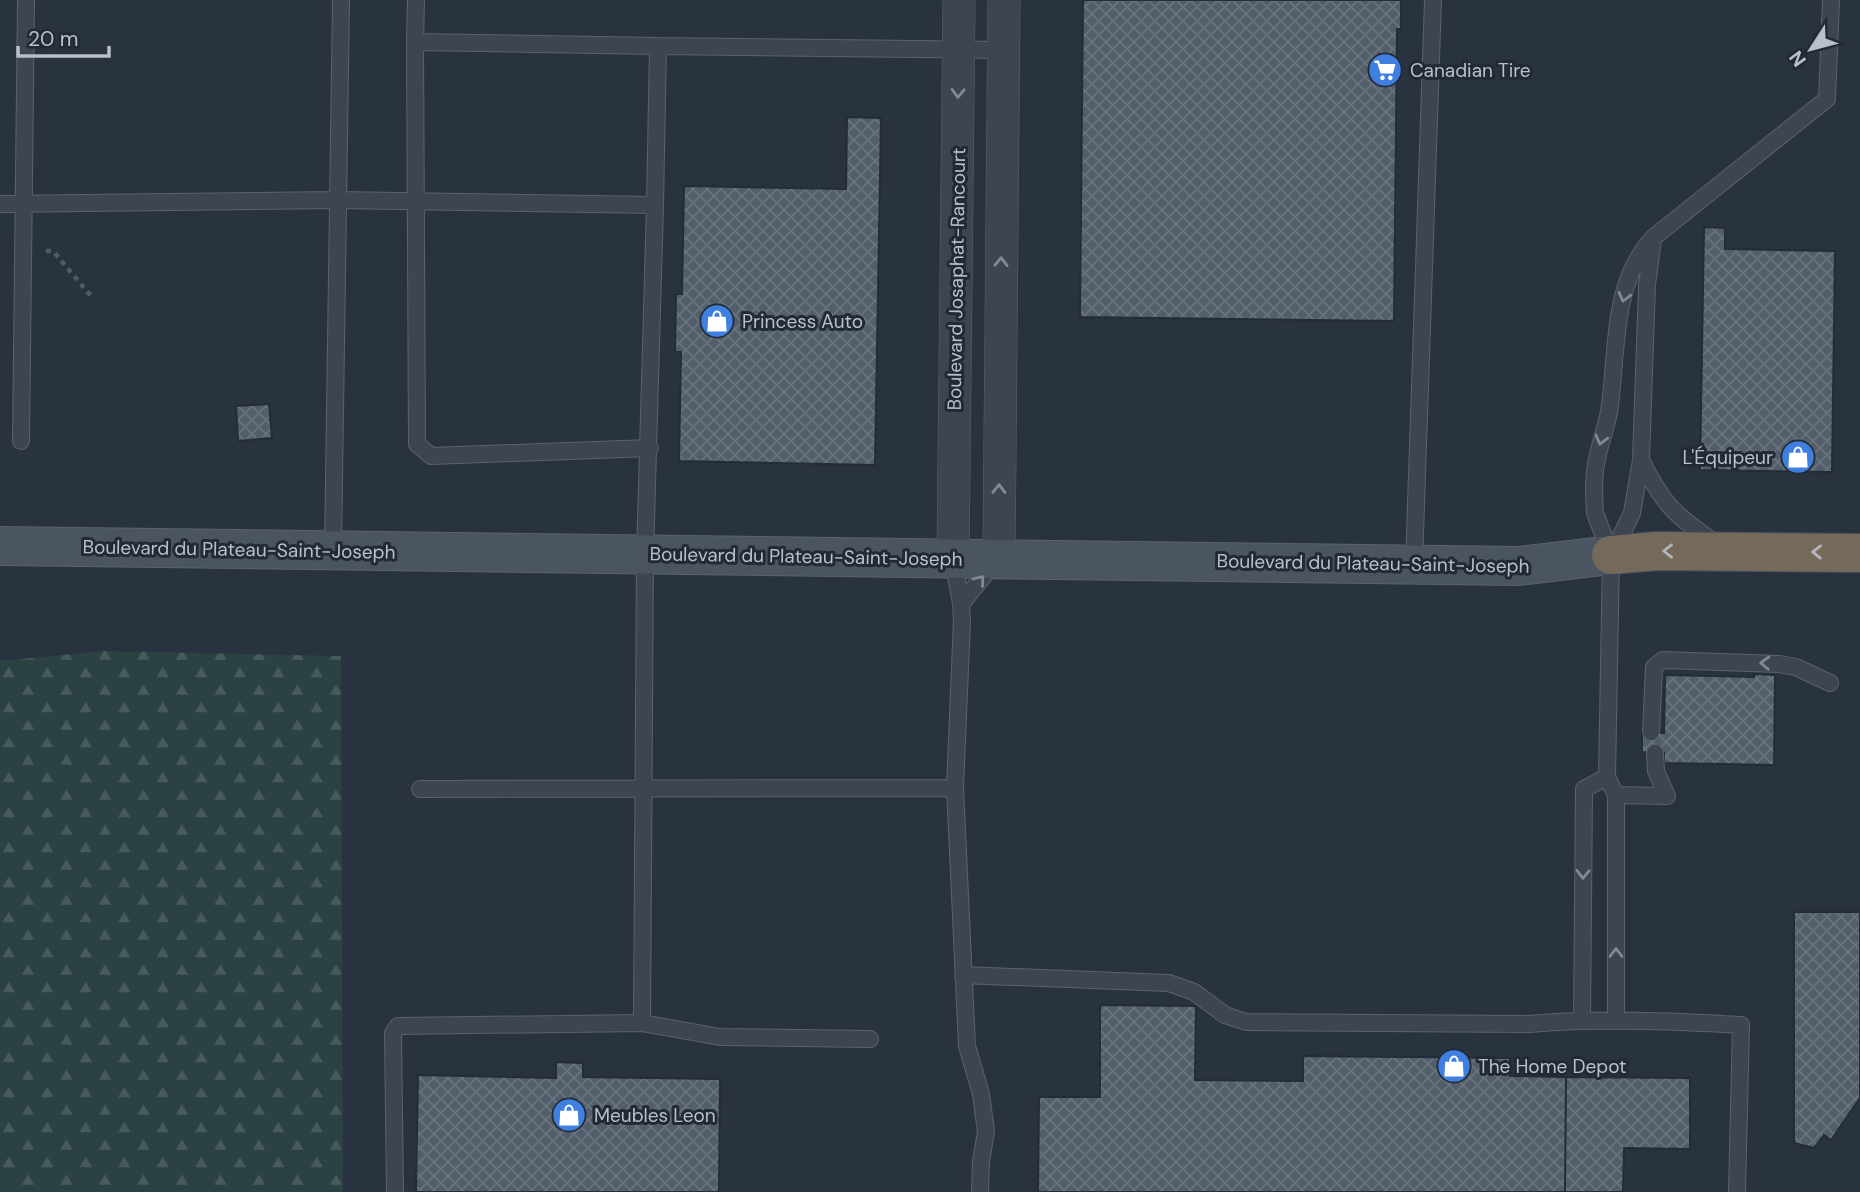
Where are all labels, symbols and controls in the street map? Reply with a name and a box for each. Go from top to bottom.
scale bar [18,14,108,58]
north arrow [1776,14,1846,84]
text: 20 m [28,25,79,53]
text: N [1783,46,1812,72]
supermarket icon: Canadian Tire [1366,51,1404,89]
place label: Canadian Tire [1410,58,1531,83]
one-way arrow [950,88,966,98]
street label: Boulevard Josaphat-Rancourt [942,147,971,411]
one-way arrow [993,256,1009,266]
one-way arrow [1618,291,1632,303]
shop icon: Princess Auto [698,302,736,340]
place label: Princess Auto [742,309,863,334]
one-way arrow [1595,434,1610,446]
shop icon: L'Équipeur [1779,438,1817,476]
place label: L'Équipeur [1682,445,1773,470]
one-way arrow [991,483,1007,494]
street label: Boulevard du Plateau-Saint-Joseph [82,534,396,565]
street label: Boulevard du Plateau-Saint-Joseph [649,541,963,572]
one-way arrow [1662,543,1673,559]
one-way arrow [1811,544,1822,560]
street label: Boulevard du Plateau-Saint-Joseph [1216,548,1530,579]
one-way arrow [972,576,984,589]
one-way arrow [1760,656,1771,671]
one-way arrow [1575,870,1591,880]
one-way arrow [1608,947,1624,957]
shop icon: The Home Depot [1435,1047,1473,1085]
place label: The Home Depot [1478,1054,1627,1079]
shop icon: Meubles Leon [550,1096,588,1134]
place label: Meubles Leon [594,1103,716,1128]

